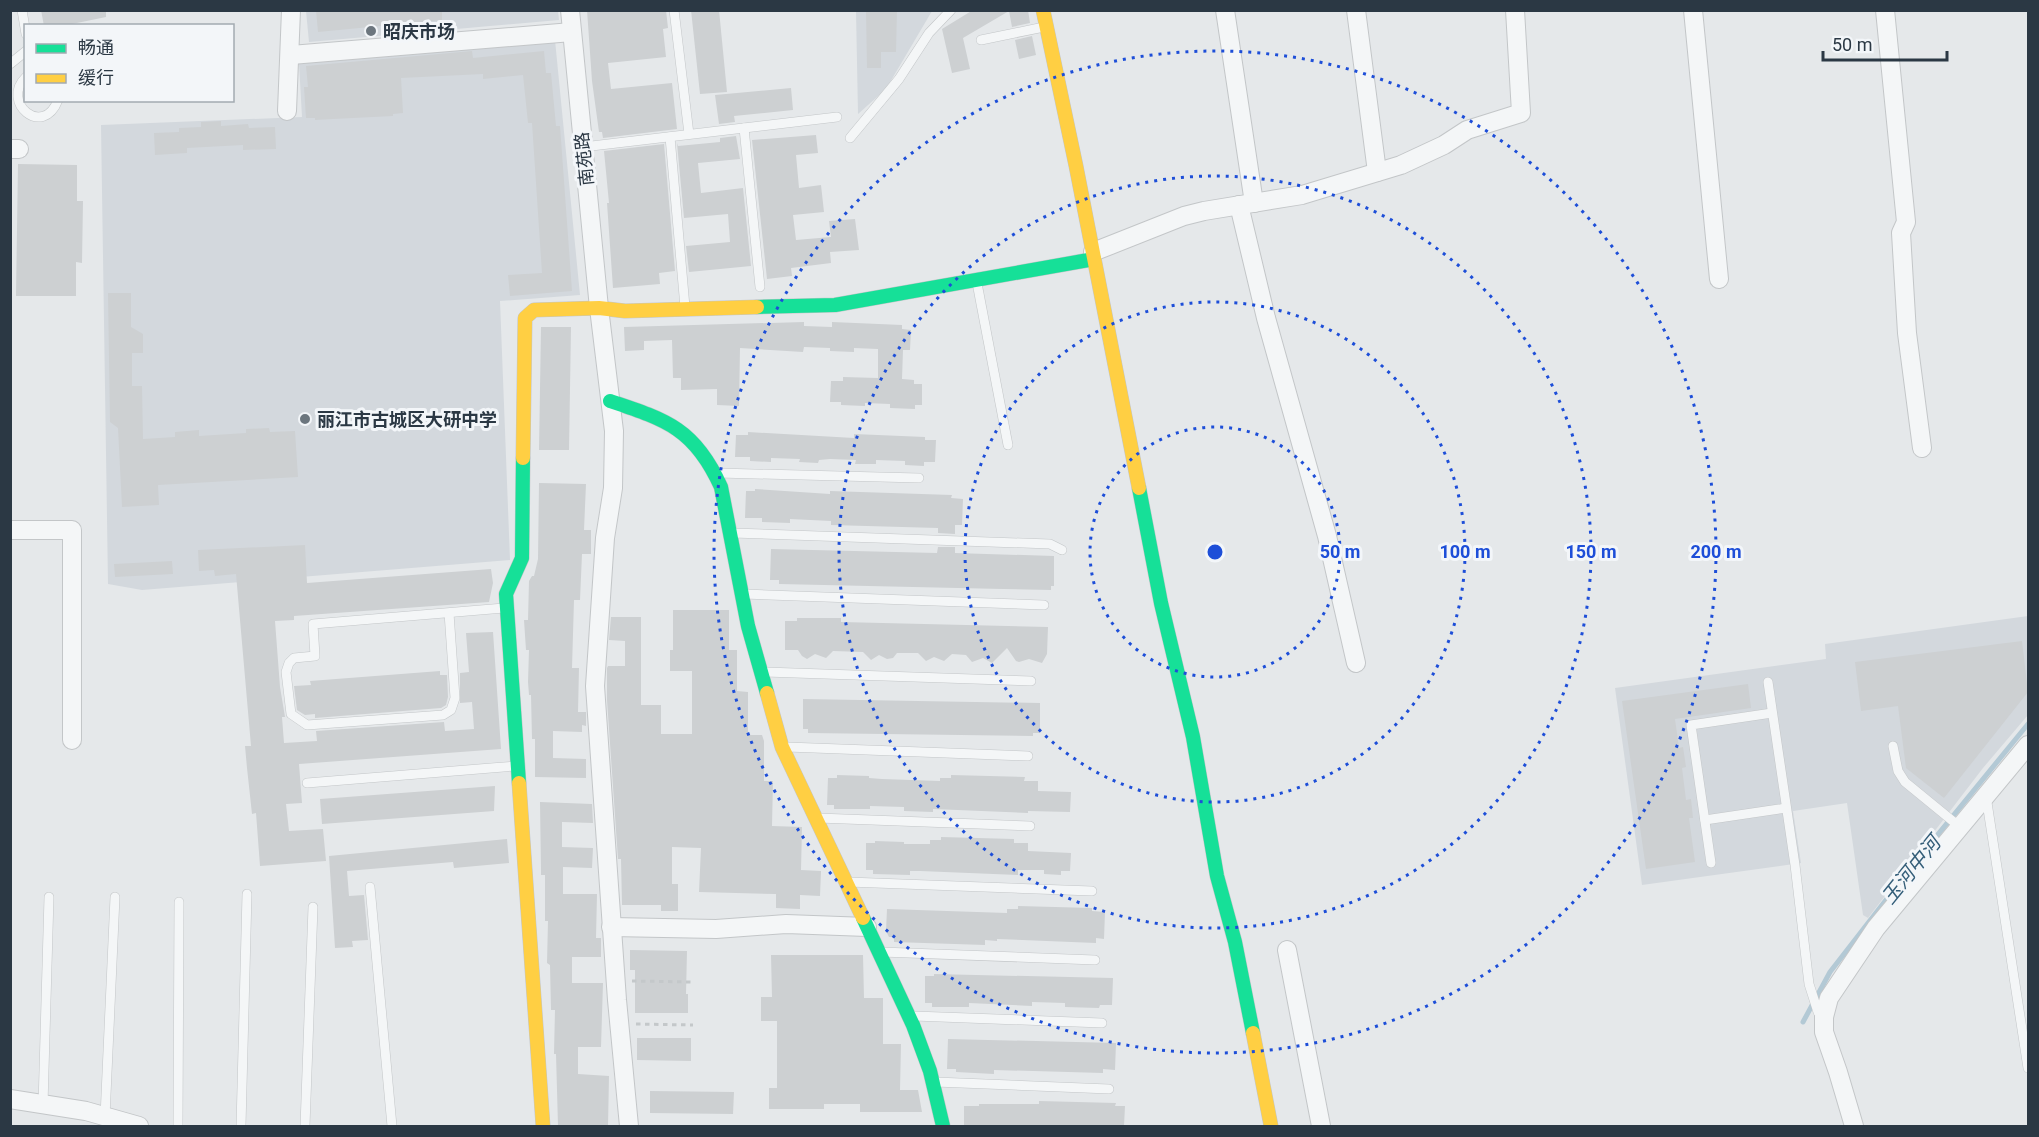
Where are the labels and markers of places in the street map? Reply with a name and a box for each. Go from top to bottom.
place label: 昭庆市场 [383,21,455,42]
marker: 昭庆市场 [364,24,378,38]
place label: 丽江市古城区大研中学 [317,409,497,430]
marker: 丽江市古城区大研中学 [298,412,312,426]
centre of rings [1205,542,1225,562]

